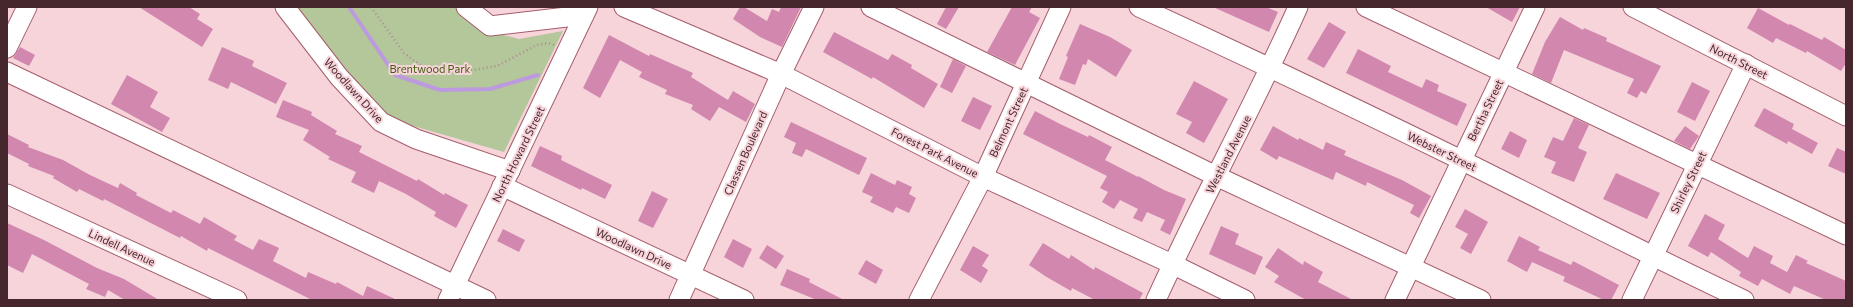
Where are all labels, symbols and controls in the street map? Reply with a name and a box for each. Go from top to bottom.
street label: North Street [1708,41,1771,81]
street label: Woodlawn Drive [322,55,386,125]
park label: Brentwood Park [389,62,471,75]
street label: Bertha Street [1464,77,1506,143]
street label: Belmont Street [986,84,1030,159]
street label: North Howard Street [489,104,547,204]
street label: Classen Boulevard [721,109,769,197]
street label: Westland Avenue [1203,113,1253,195]
street label: Forest Park Avenue [889,124,981,180]
street label: Webster Street [1405,129,1479,174]
street label: Shirley Street [1667,148,1709,215]
street label: Woodlawn Drive [594,225,674,271]
street label: Lindell Avenue [87,226,158,268]

